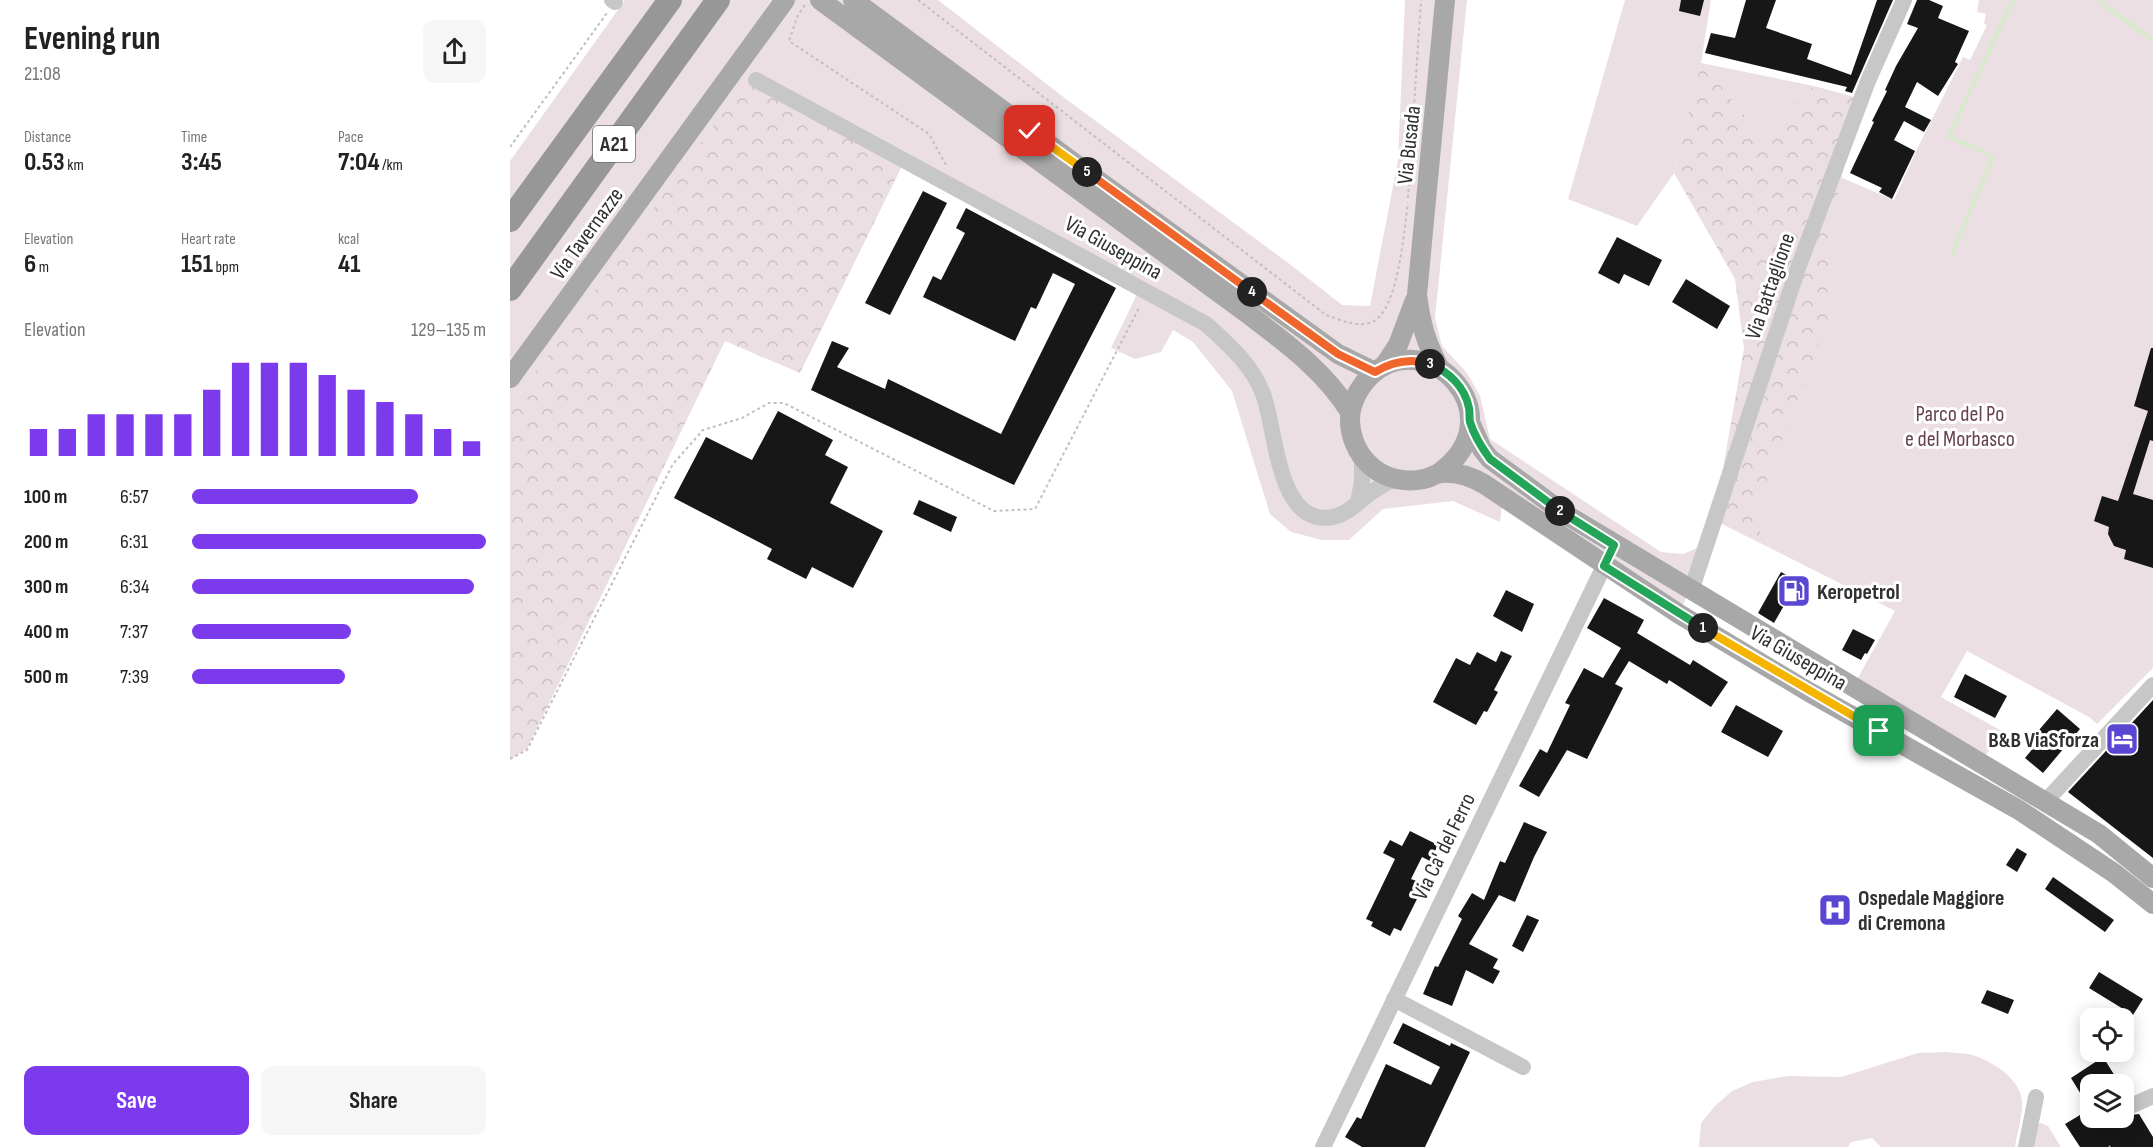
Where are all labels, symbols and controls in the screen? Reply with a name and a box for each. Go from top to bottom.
text: Evening run [24,19,160,59]
button: share [423,20,486,83]
text: 21:08 [24,62,61,86]
pin [1004,105,1055,156]
street label: Via Busada [1392,105,1427,186]
icon: check [1013,114,1046,147]
road number: A21 [593,126,635,162]
text: Distance [24,128,71,147]
text: Time [181,128,207,147]
text: Pace [338,128,363,147]
text: 0.53 [24,147,65,178]
text: 3:45 [181,147,222,178]
text: 7:04 [338,147,380,178]
text: km [65,156,84,175]
text: /km [380,156,403,175]
pin: 5 [1072,157,1102,187]
text: 5 [1083,162,1091,181]
street label: Via Tavernazze [545,182,630,285]
street label: Via Giuseppina [1060,211,1167,286]
text: Elevation [24,230,73,249]
text: Heart rate [181,230,236,249]
text: kcal [338,230,359,249]
street label: Via Battaglione [1740,230,1801,343]
text: 6 [24,249,36,280]
text: 151 [181,249,213,280]
text: 41 [338,249,360,280]
text: m [36,258,49,277]
text: bpm [213,258,239,277]
pin: 4 [1237,277,1267,307]
text: 4 [1248,282,1256,301]
text: Elevation [24,318,86,342]
text: 129–135 m [411,318,486,342]
pin: 3 [1415,349,1445,379]
text: 3 [1426,354,1434,373]
park label: Parco del Po e del Morbasco [1905,401,2015,453]
text: 100 m [24,485,67,509]
text: 6:57 [120,485,148,509]
pin: 2 [1545,496,1575,526]
text: 2 [1556,501,1564,520]
text: 200 m [24,530,68,554]
text: 6:31 [120,530,148,554]
fuel station icon: Keropetrol [1776,573,1812,609]
text: 300 m [24,575,68,599]
text: 6:34 [120,575,149,599]
place label: Keropetrol [1817,579,1900,606]
pin: 1 [1688,613,1718,643]
text: 1 [1700,618,1706,637]
text: 400 m [24,620,69,644]
text: 7:37 [120,620,148,644]
street label: Via Giuseppina [1745,620,1851,697]
text: 500 m [24,665,68,689]
text: 7:39 [120,665,149,689]
pin [1853,705,1904,756]
icon: arrive [1862,714,1895,747]
hotel icon: B&B ViaSforza [2104,721,2140,757]
place label: B&B ViaSforza [1988,727,2099,754]
street label: Via Ca' del Ferro [1407,789,1482,905]
place label: Ospedale Maggiore di Cremona [1858,885,2004,937]
hospital icon: Ospedale Maggiore di Cremona [1817,892,1853,928]
map controls [2080,1008,2134,1128]
button: locate [2080,1008,2134,1062]
button: Save [24,1066,249,1135]
button: Share [261,1066,486,1135]
button: layers [2080,1074,2134,1128]

